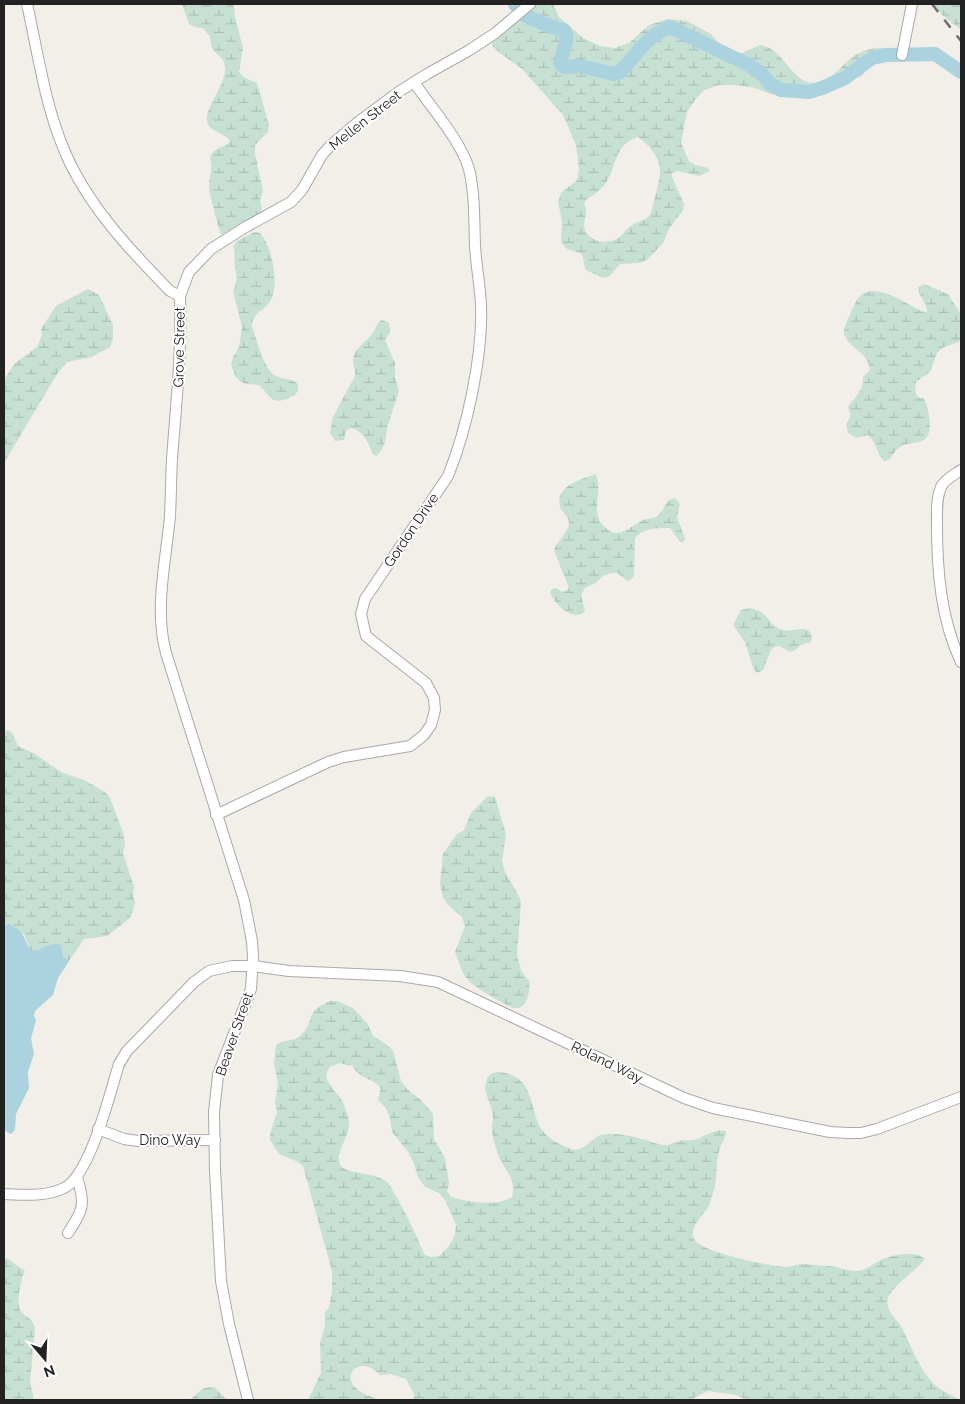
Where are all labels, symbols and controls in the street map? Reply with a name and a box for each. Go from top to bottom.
street label: Mellen Street [326,87,404,153]
street label: Grove Street [170,306,188,387]
street label: Gordon Drive [381,490,441,570]
street label: Beaver Street [212,990,256,1078]
street label: Roland Way [569,1038,646,1086]
street label: Dino Way [139,1132,201,1148]
north arrow [20,1334,70,1384]
text: N [42,1362,57,1381]

